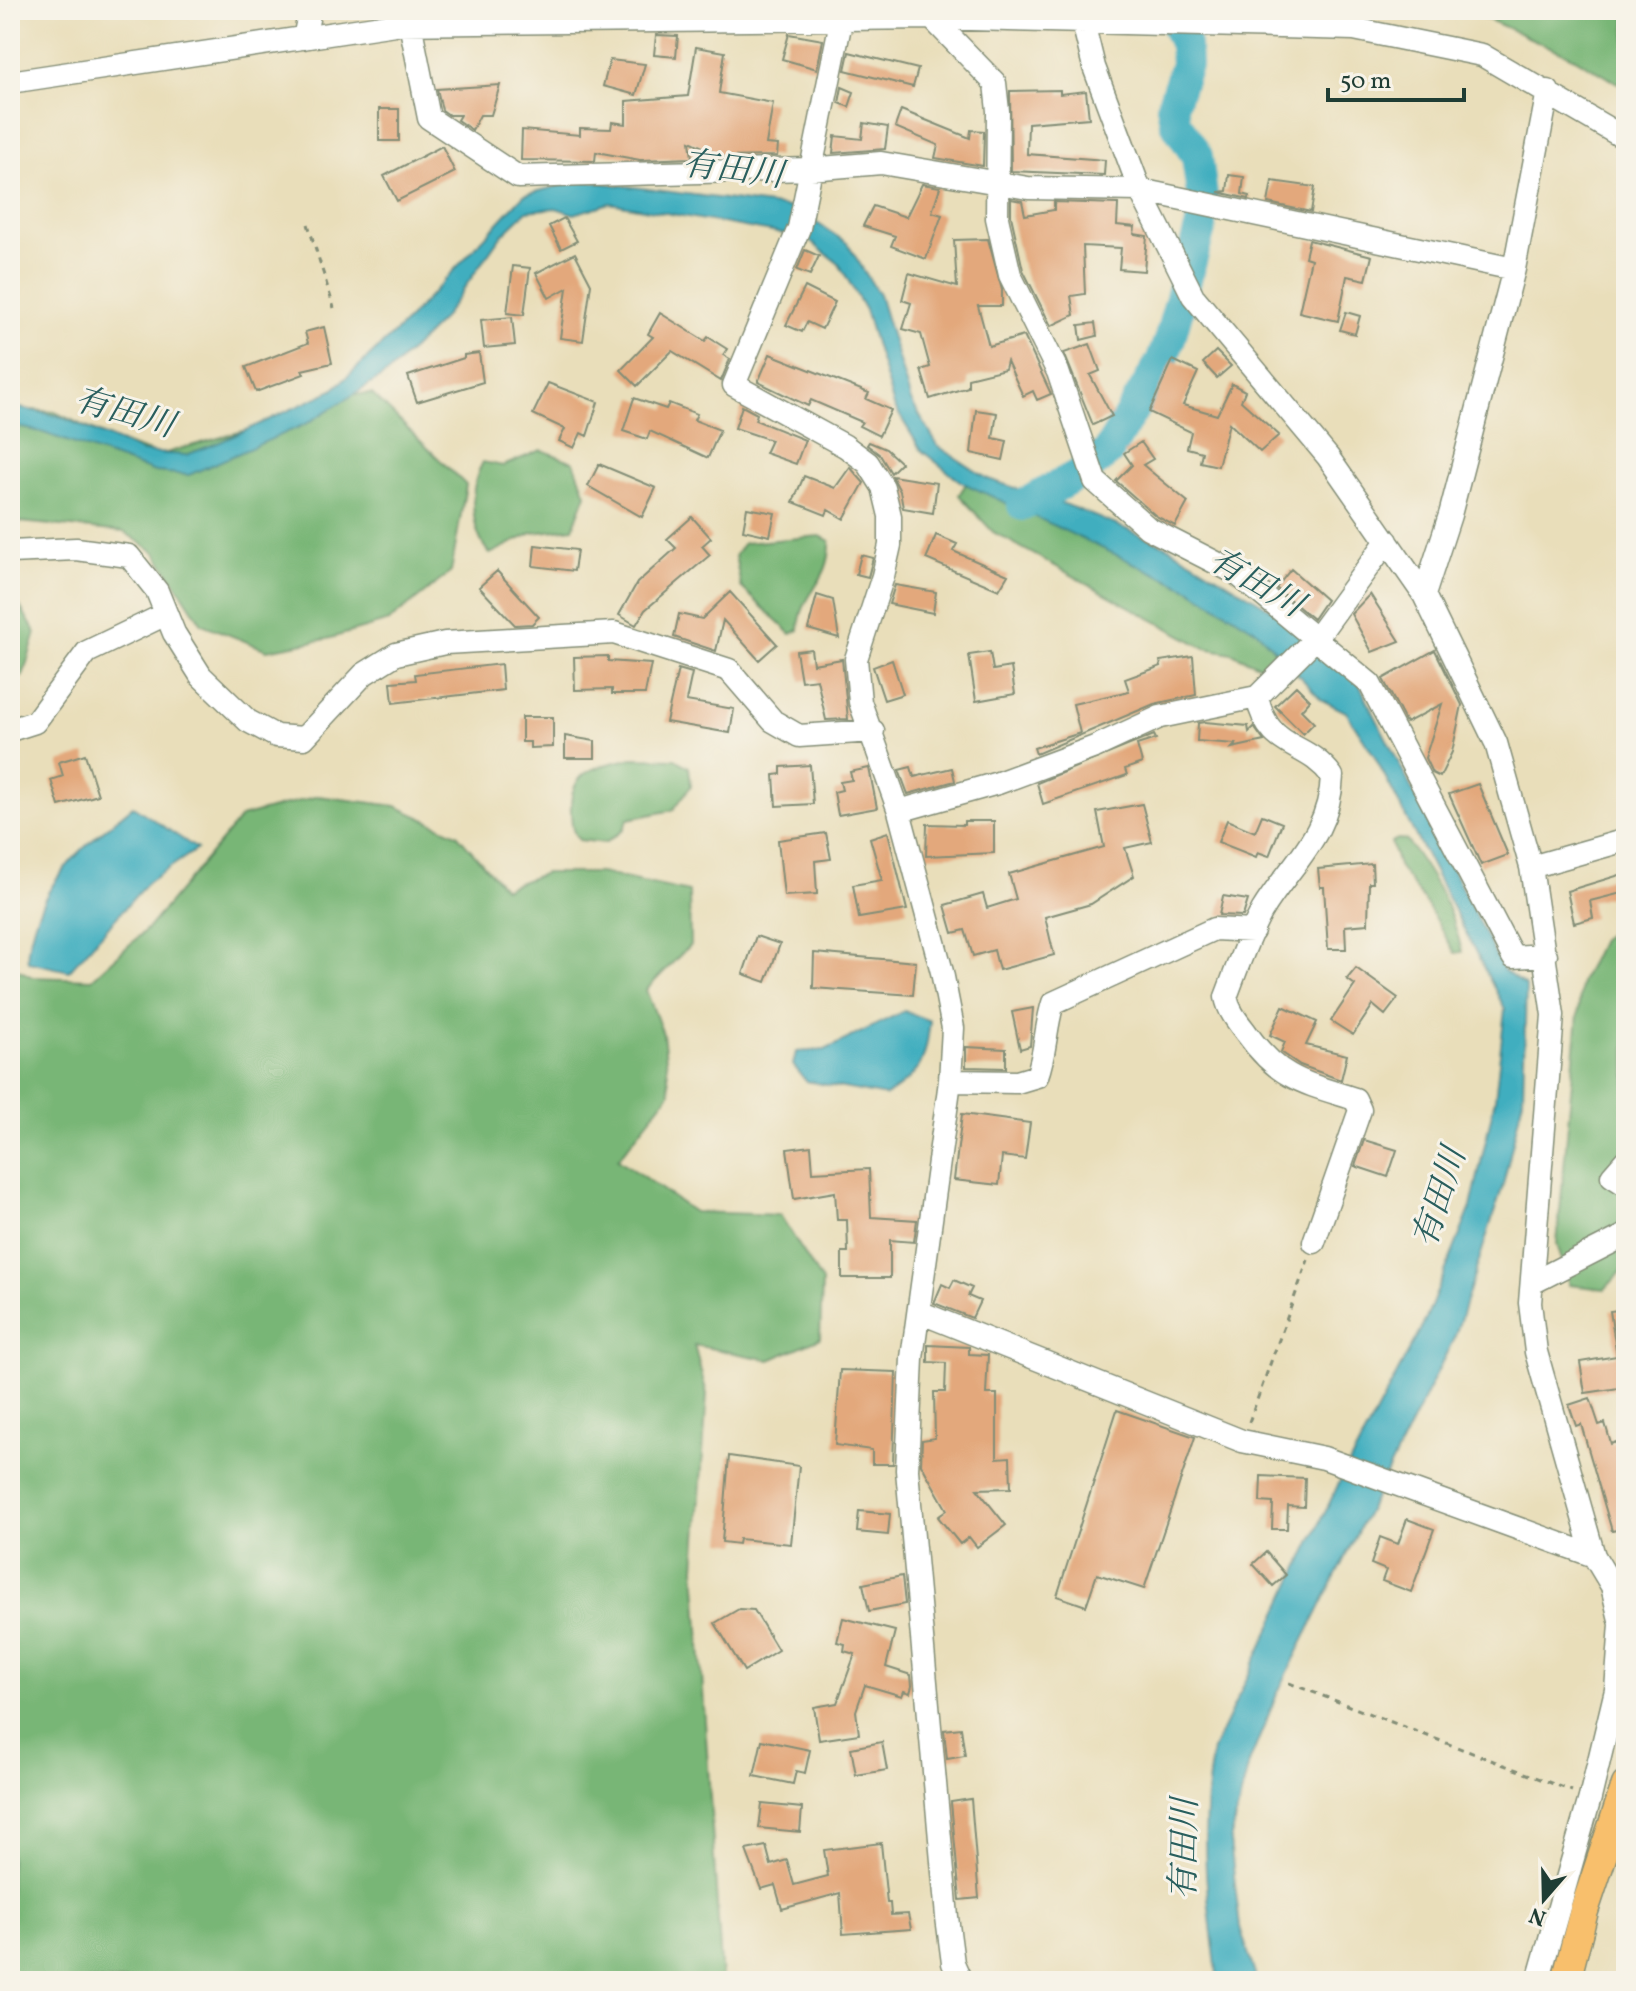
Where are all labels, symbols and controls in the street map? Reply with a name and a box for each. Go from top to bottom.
scale bar [1328,52,1464,102]
text: 50 m [1340,65,1392,99]
water label: 有田川 [679,142,790,202]
water label: 有田川 [69,378,183,452]
water label: 有田川 [1199,538,1315,632]
water label: 有田川 [1403,1139,1481,1254]
water label: 有田川 [1162,1794,1211,1900]
north arrow [1504,1859,1584,1939]
text: N [1525,1898,1551,1933]

